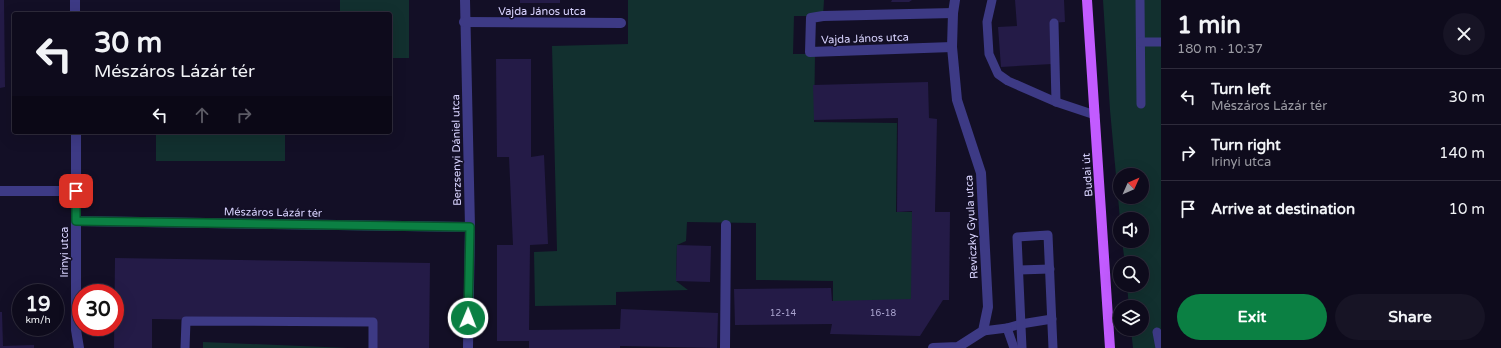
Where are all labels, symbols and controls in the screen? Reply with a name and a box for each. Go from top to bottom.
street label: Vajda János utca [498,5,586,18]
text: 1 min [1177,11,1241,40]
button: close [1443,13,1485,55]
text: 30 m [94,26,162,60]
icon: left [28,28,80,80]
street label: Vajda János utca [821,30,909,47]
text: 180 m · 10:37 [1177,41,1263,57]
text: Mészáros Lázár tér [94,60,255,82]
text: Turn left [1211,80,1271,98]
icon: left [1177,86,1199,108]
text: 30 m [1448,88,1485,106]
street label: Berzsenyi Dániel utca [449,94,464,206]
text: Mészáros Lázár tér [1211,98,1327,114]
icon: left [149,104,171,126]
icon: ahead [191,104,213,126]
icon: right [233,104,255,126]
text: Turn right [1211,136,1281,154]
icon: right [1177,142,1199,164]
text: 140 m [1439,144,1485,162]
street label: Budai út [1079,153,1096,197]
text: Irinyi utca [1211,154,1271,170]
north arrow [1113,168,1149,204]
map controls [1113,168,1149,336]
pin [59,174,93,208]
street label: Reviczky Gyula utca [962,175,981,279]
icon: arrive [65,180,87,202]
icon: arrive [1177,198,1199,220]
text: Arrive at destination [1211,200,1355,218]
text: 10 m [1448,200,1485,218]
street label: Mészáros Lázár tér [224,205,323,220]
button: sound [1113,212,1149,248]
street label: Irinyi utca [58,227,71,277]
button: search [1113,256,1149,292]
speed limit sign: 30 [72,284,124,336]
text: 19 [25,293,51,317]
button: Exit [1177,294,1327,340]
button: Share [1335,294,1485,340]
position arrow [447,297,489,339]
button: layers [1113,300,1149,336]
house number: 12-14 [770,308,796,319]
house number: 16-18 [870,308,896,319]
text: km/h [25,314,51,326]

